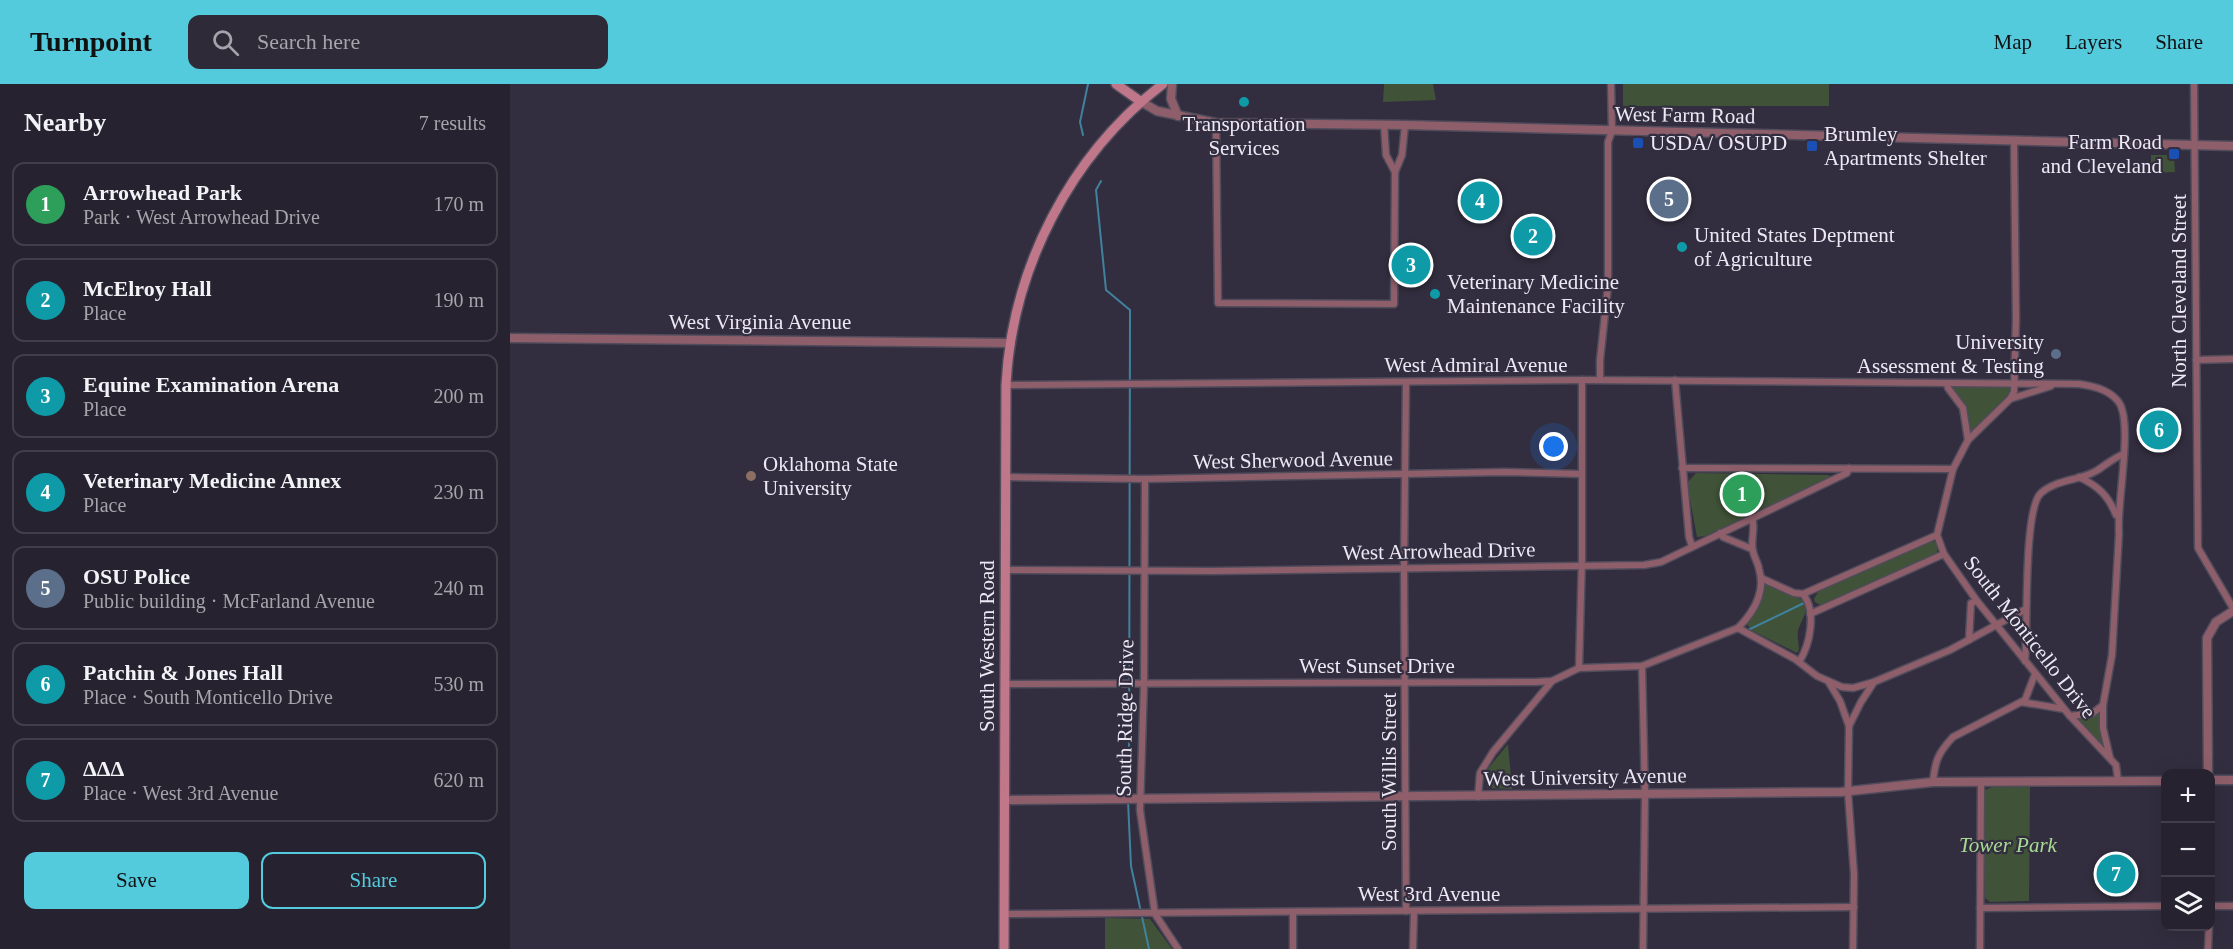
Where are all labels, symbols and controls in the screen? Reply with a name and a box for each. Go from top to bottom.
search box [188,15,608,69]
text: Turnpoint [30,26,152,57]
icon: search [209,26,242,59]
text: Search here [257,29,360,54]
text: Map [1994,30,2032,54]
text: Layers [2065,30,2122,54]
text: Share [2155,30,2203,54]
marker: Transportation Services [1237,95,1251,109]
street label: West Farm Road [1614,102,1756,128]
text: Nearby [24,108,106,137]
text: 7 results [419,112,486,134]
place label: Transportation Services [1183,112,1306,160]
place label: Brumley Apartments Shelter [1824,122,1987,170]
place label: Farm Road and Cleveland [2041,130,2162,178]
place label: USDA/ OSUPD [1650,131,1787,155]
marker: USDA/ OSUPD [1631,136,1645,150]
marker: Brumley Apartments Shelter [1805,139,1819,153]
marker: Farm Road and Cleveland [2167,147,2181,161]
pin: 5 [1650,176,1688,222]
pin: 4 [1460,178,1500,224]
text: Arrowhead Park [83,180,242,205]
text: 1 [41,193,51,215]
text: 170 m [433,193,484,215]
street label: North Cleveland Street [2167,194,2191,388]
text: Park · West Arrowhead Drive [83,206,320,228]
pin: 2 [1514,214,1552,258]
place label: United States Deptment of Agriculture [1694,223,1895,271]
marker: United States Deptment of Agriculture [1675,240,1689,254]
pin: 3 [1392,242,1430,288]
place label: Veterinary Medicine Maintenance Facility [1447,270,1625,318]
text: McElroy Hall [83,276,212,301]
marker: Veterinary Medicine Maintenance Facility [1428,287,1442,301]
text: 2 [41,289,51,311]
text: 190 m [433,289,484,311]
text: Place [83,302,126,324]
street label: West Virginia Avenue [669,310,851,334]
place label: University Assessment & Testing [1857,330,2044,378]
marker: University Assessment & Testing [2049,347,2063,361]
street label: West Admiral Avenue [1384,353,1568,377]
text: Equine Examination Arena [83,372,339,397]
text: 3 [41,385,51,407]
text: 200 m [433,385,484,407]
text: Place [83,398,126,420]
pin: 6 [2140,408,2178,452]
your location [1539,432,1568,461]
street label: West Sherwood Avenue [1193,446,1393,474]
place label: Oklahoma State University [763,452,898,500]
text: Veterinary Medicine Annex [83,468,341,493]
marker: Oklahoma State University [744,469,758,483]
pin: 1 [1722,472,1762,516]
text: 4 [41,481,51,503]
text: 230 m [433,481,484,503]
text: Place [83,494,126,516]
street label: West Arrowhead Drive [1342,537,1536,565]
street label: South Monticello Drive [1959,551,2101,723]
street label: South Western Road [975,560,999,732]
text: OSU Police [83,564,190,589]
text: 5 [41,577,51,599]
text: 240 m [433,577,484,599]
text: Public building · McFarland Avenue [83,590,375,612]
street label: South Ridge Drive [1112,639,1138,797]
street label: West Sunset Drive [1299,654,1455,678]
text: Patchin & Jones Hall [83,660,283,685]
text: 6 [41,673,51,695]
text: 530 m [433,673,484,695]
text: Place · South Monticello Drive [83,686,333,708]
street label: South Willis Street [1377,693,1401,851]
text: ΔΔΔ [83,756,124,781]
street label: West University Avenue [1483,763,1687,791]
text: 7 [41,769,51,791]
text: 620 m [433,769,484,791]
map controls [2161,769,2215,931]
button: + [2161,769,2215,823]
text: Place · West 3rd Avenue [83,782,278,804]
button: − [2161,823,2215,877]
park label: Tower Park [1959,833,2058,857]
button: Save [24,852,249,909]
button: Share [261,852,486,909]
pin: 7 [2096,852,2136,896]
button: layers [2161,877,2215,931]
street label: West 3rd Avenue [1358,882,1500,906]

